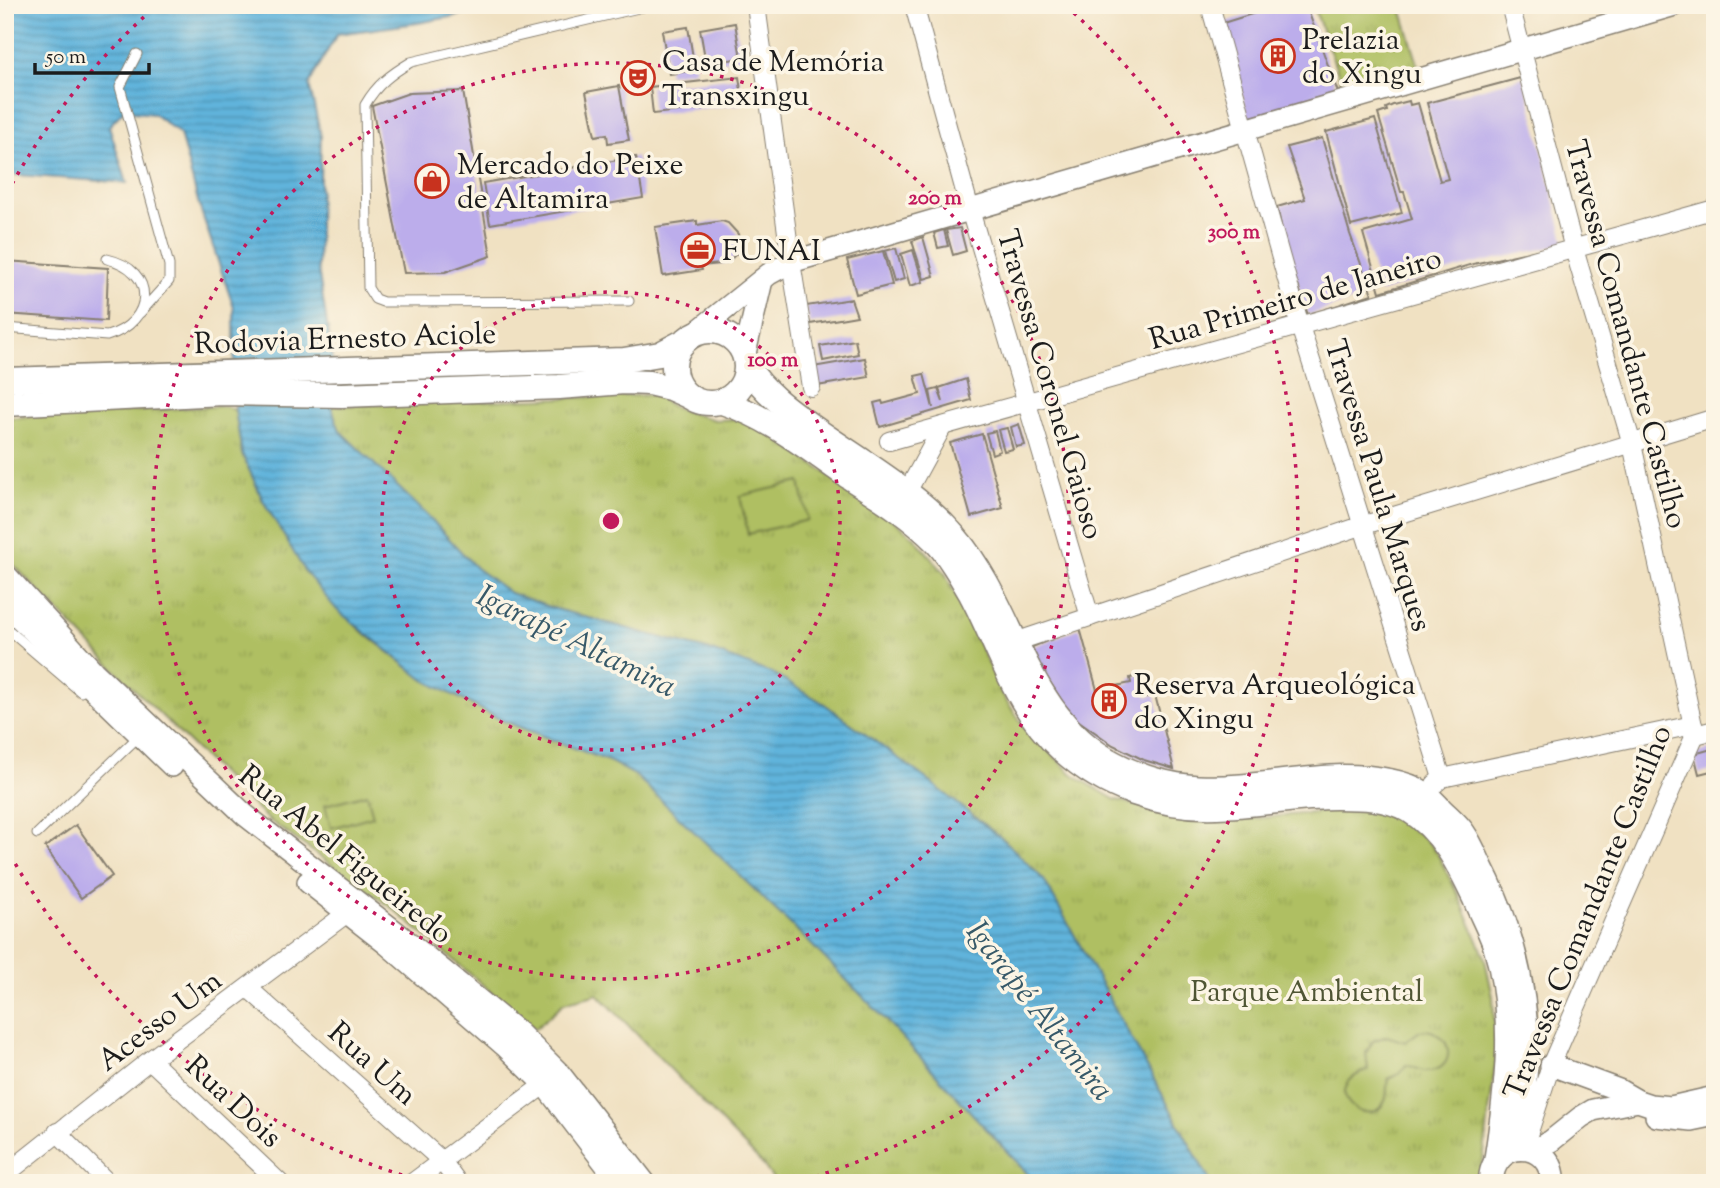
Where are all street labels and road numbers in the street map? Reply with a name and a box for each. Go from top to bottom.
street label: Travessa Comandante Castilho [1552,136,1697,534]
street label: Travessa Coronel Gaioso [984,225,1113,545]
street label: Rua Primeiro de Janeiro [1144,238,1447,363]
street label: Rodovia Ernesto Aciole [193,314,497,367]
street label: Travessa Paula Marques [1312,334,1442,637]
street label: Travessa Comandante Castilho [1494,719,1684,1107]
street label: Rua Abel Figueiredo [228,756,461,956]
street label: Acesso Um [89,961,232,1083]
street label: Rua Um [317,1013,426,1117]
street label: Rua Dois [174,1047,290,1159]

